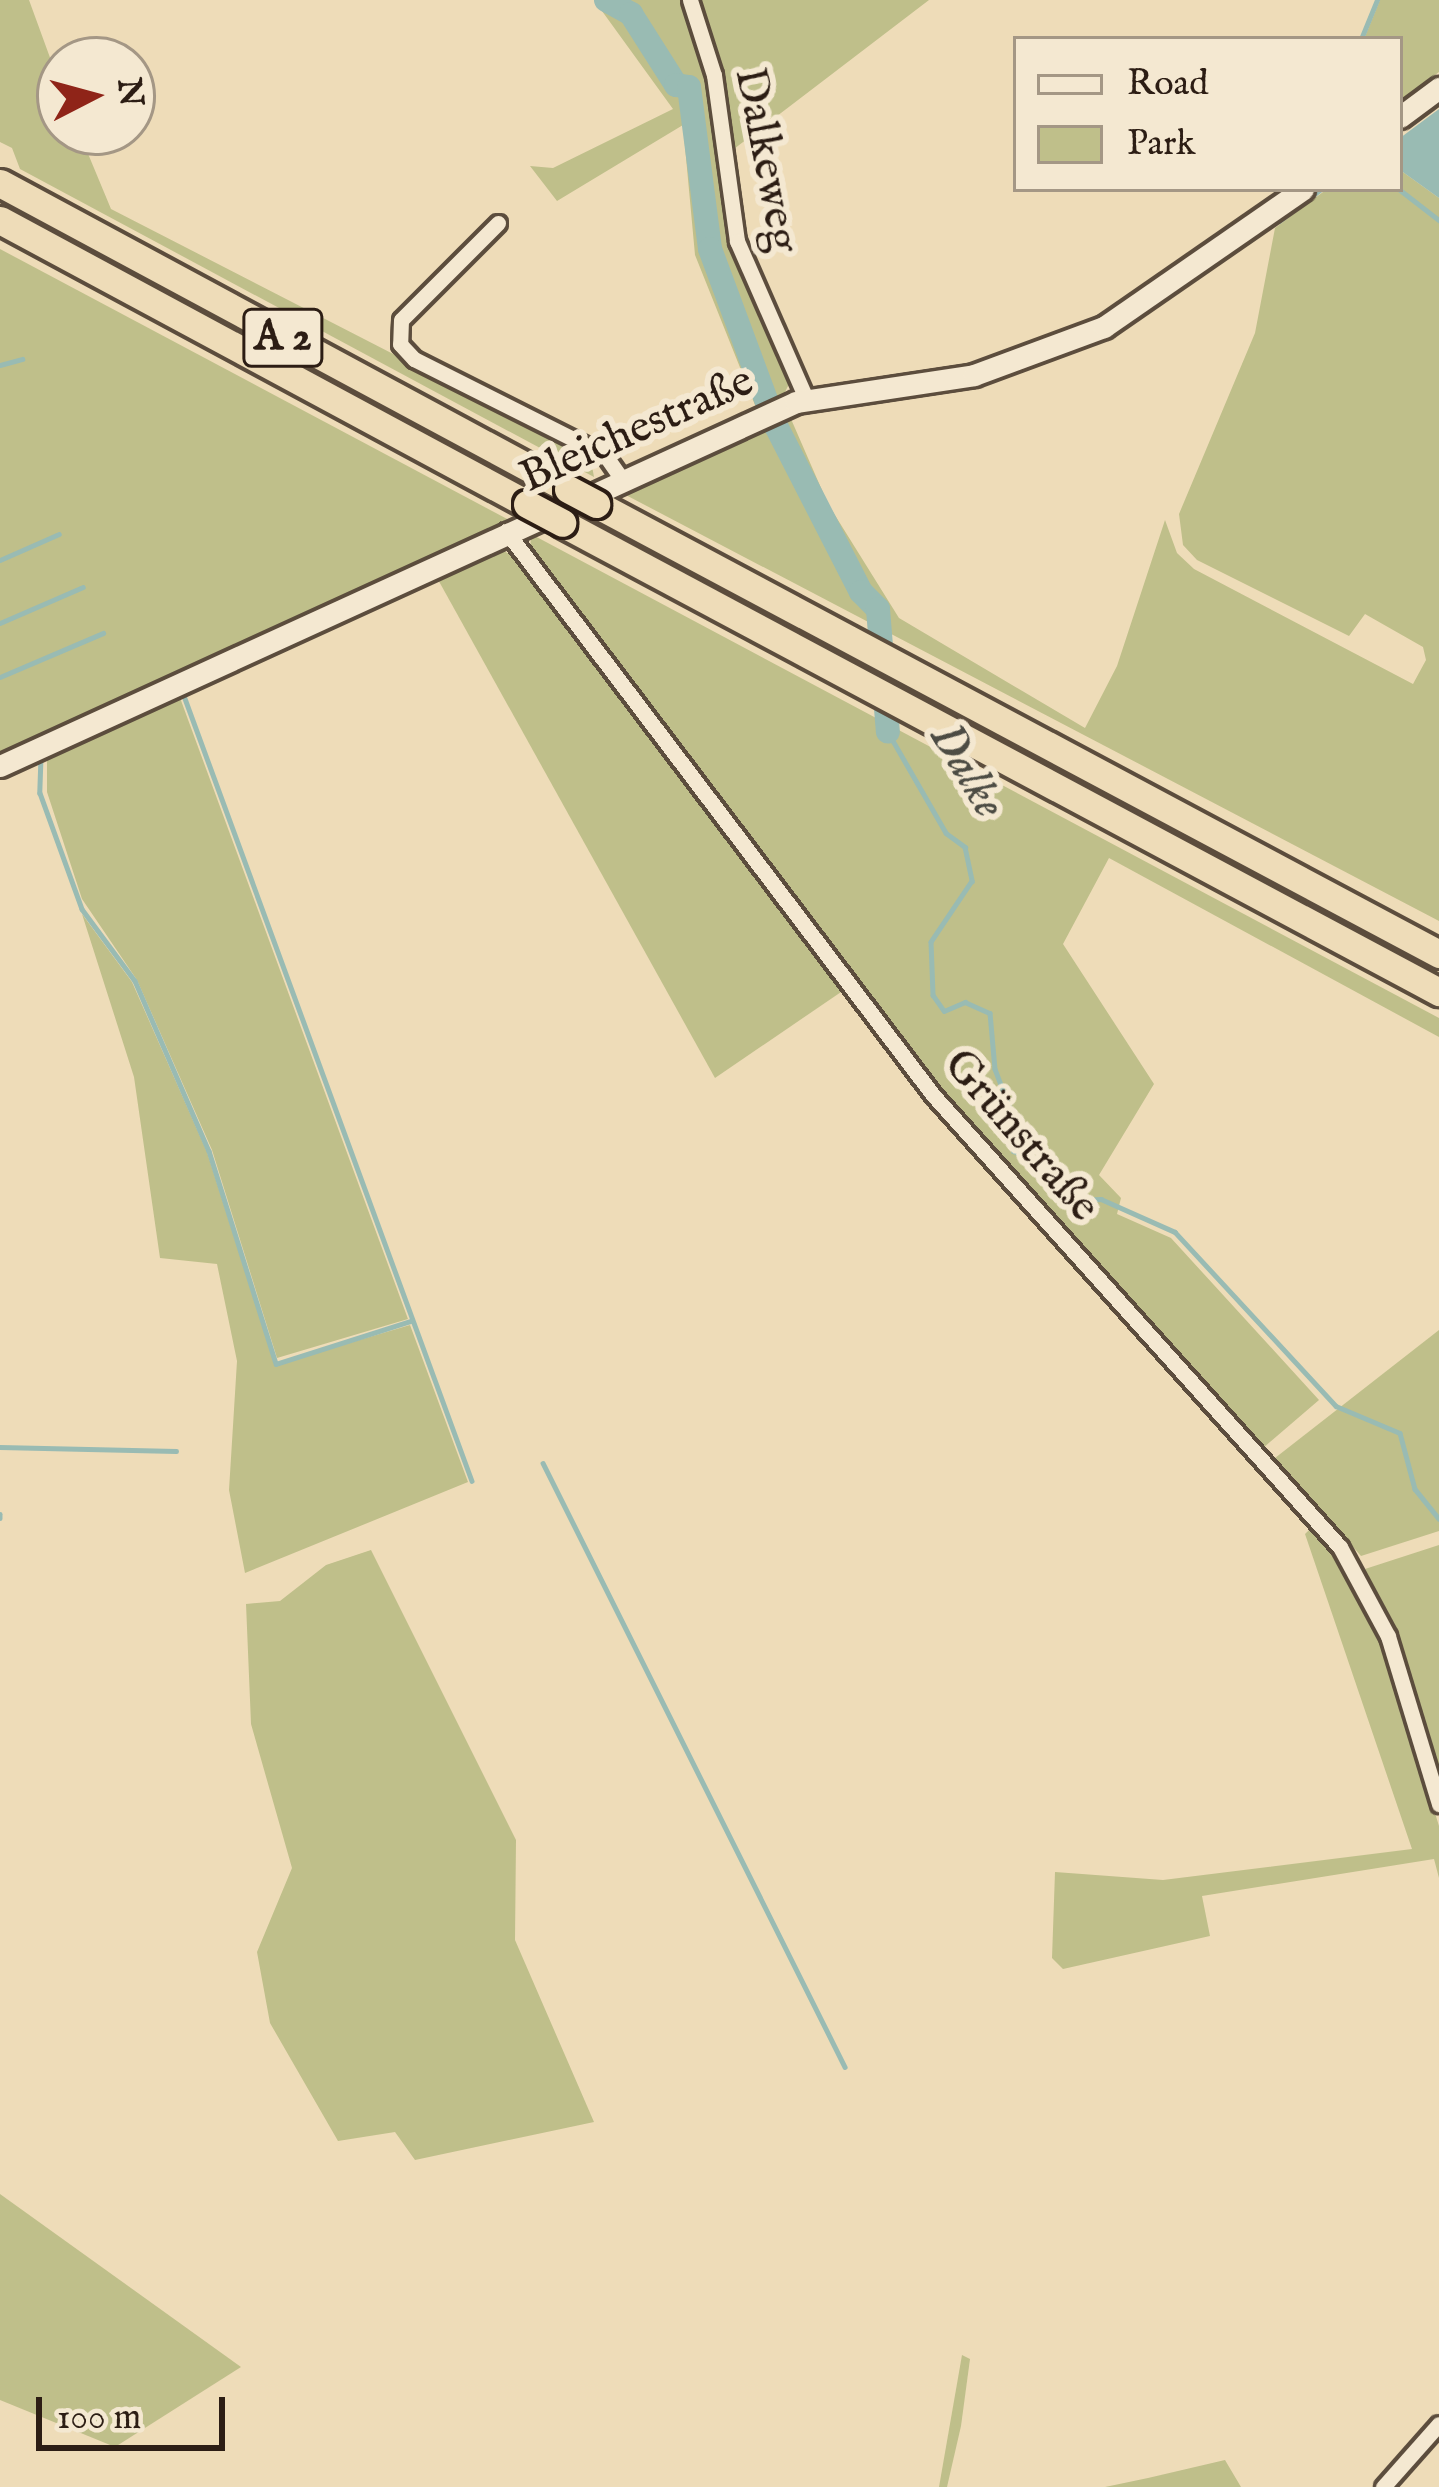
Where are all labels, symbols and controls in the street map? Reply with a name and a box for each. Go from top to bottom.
north arrow [36,36,156,156]
legend [1013,36,1403,192]
text: Road [1127,61,1208,107]
street label: Dalkeweg [722,63,810,257]
text: N [106,76,151,109]
text: Park [1127,121,1195,167]
road number: A 2 [241,302,325,374]
street label: Bleichestraße [512,355,762,505]
water label: Dalke [915,713,1017,829]
street label: Grünstraße [932,1039,1110,1233]
scale bar [42,2373,231,2447]
text: 100 m [57,2395,141,2441]

